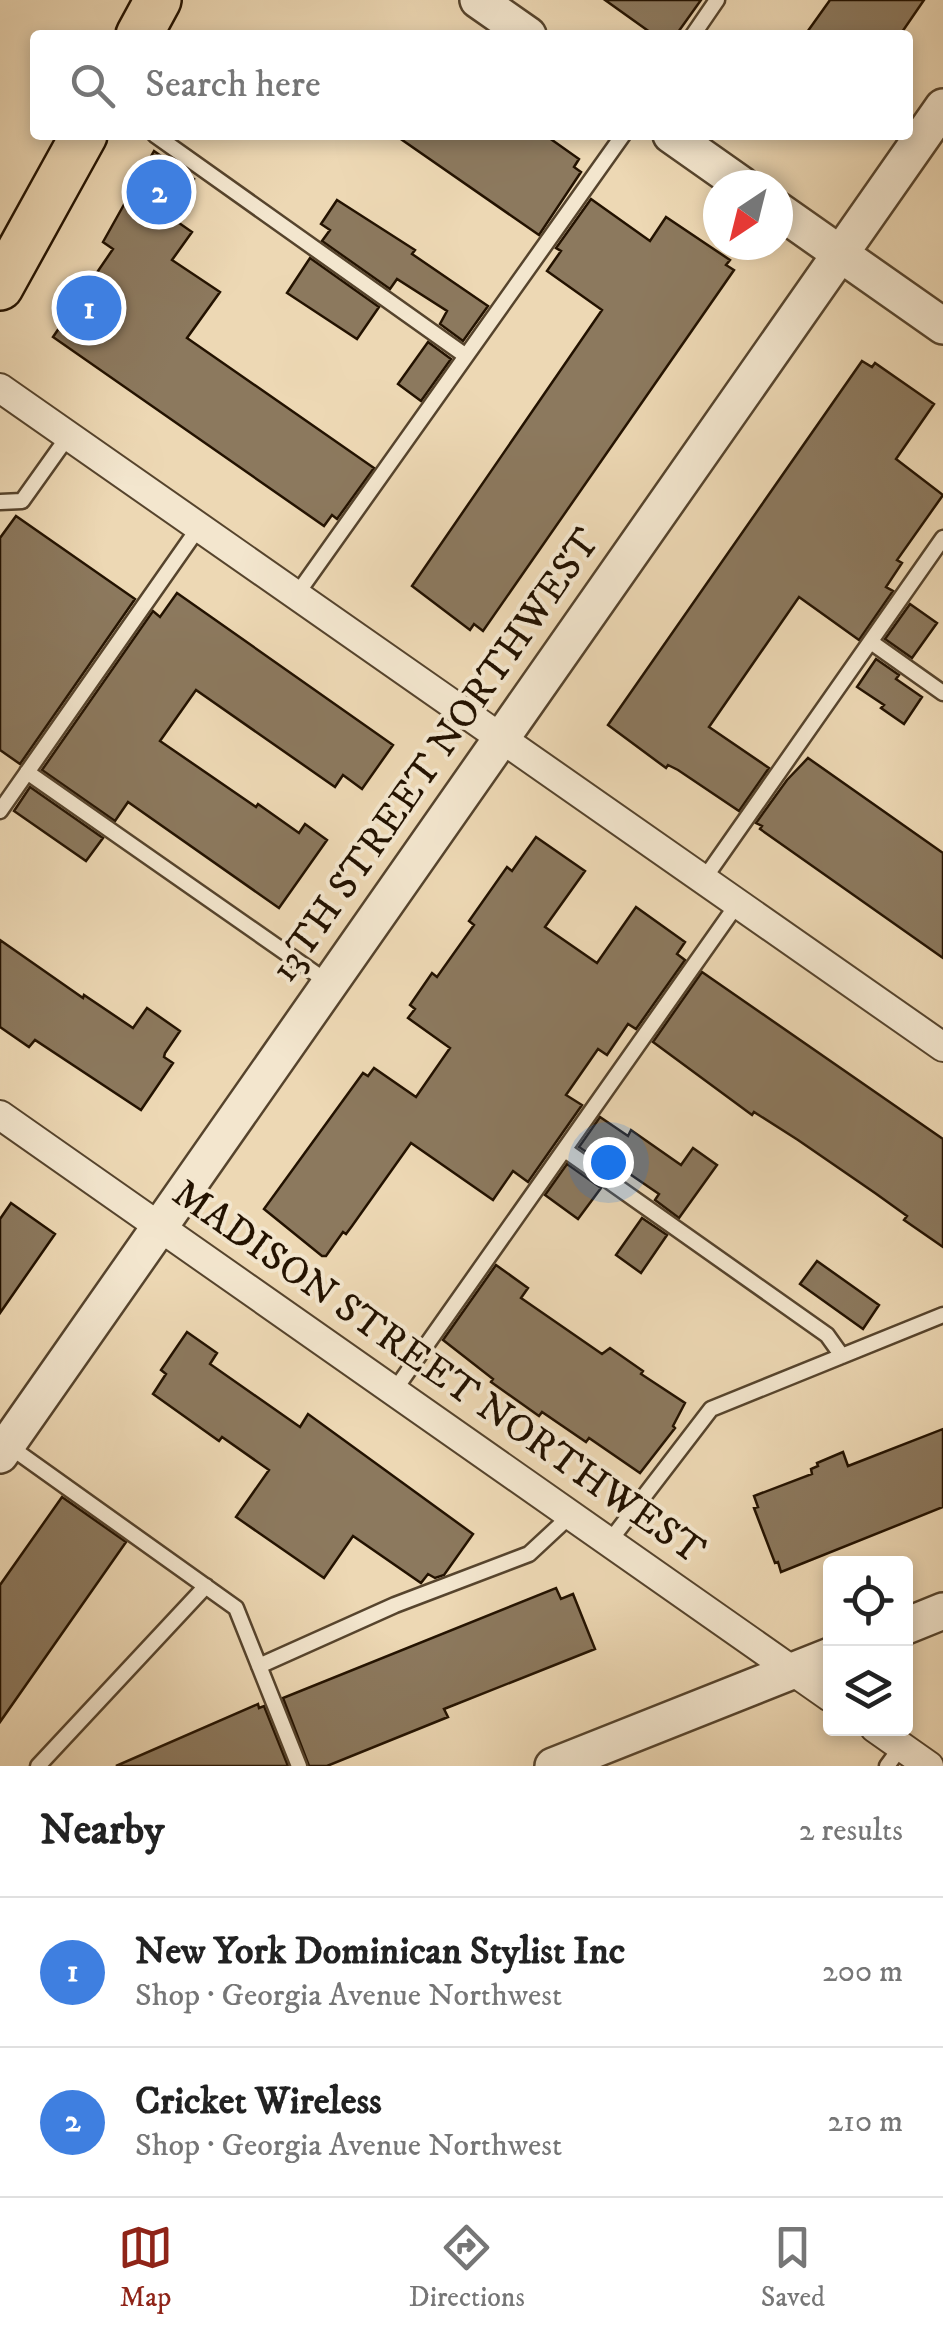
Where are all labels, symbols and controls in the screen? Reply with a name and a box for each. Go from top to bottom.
search box [30,30,913,140]
icon: search [65,58,120,113]
text: Search here [145,61,321,109]
pin: 2 [126,154,192,230]
north arrow [703,170,793,260]
pin: 1 [56,270,122,346]
street label: 13TH STREET NORTHWEST [260,519,612,993]
your location [583,1137,634,1188]
street label: MADISON STREET NORTHWEST [162,1169,714,1577]
map controls [823,1556,913,1736]
button: locate [823,1556,913,1646]
button: layers [823,1646,913,1736]
text: Nearby [40,1805,164,1857]
text: 2 results [799,1811,903,1851]
text: New York Dominican Stylist Inc [135,1928,625,1976]
text: 1 [67,1952,78,1992]
text: 200 m [822,1952,903,1992]
text: Shop · Georgia Avenue Northwest [135,1976,562,2016]
text: Cricket Wireless [135,2078,382,2126]
text: 2 [65,2102,80,2142]
text: 210 m [828,2102,903,2142]
text: Shop · Georgia Avenue Northwest [135,2126,562,2166]
tab: Map [118,2220,173,2315]
tab: Directions [409,2220,525,2315]
tab: Saved [761,2220,825,2315]

